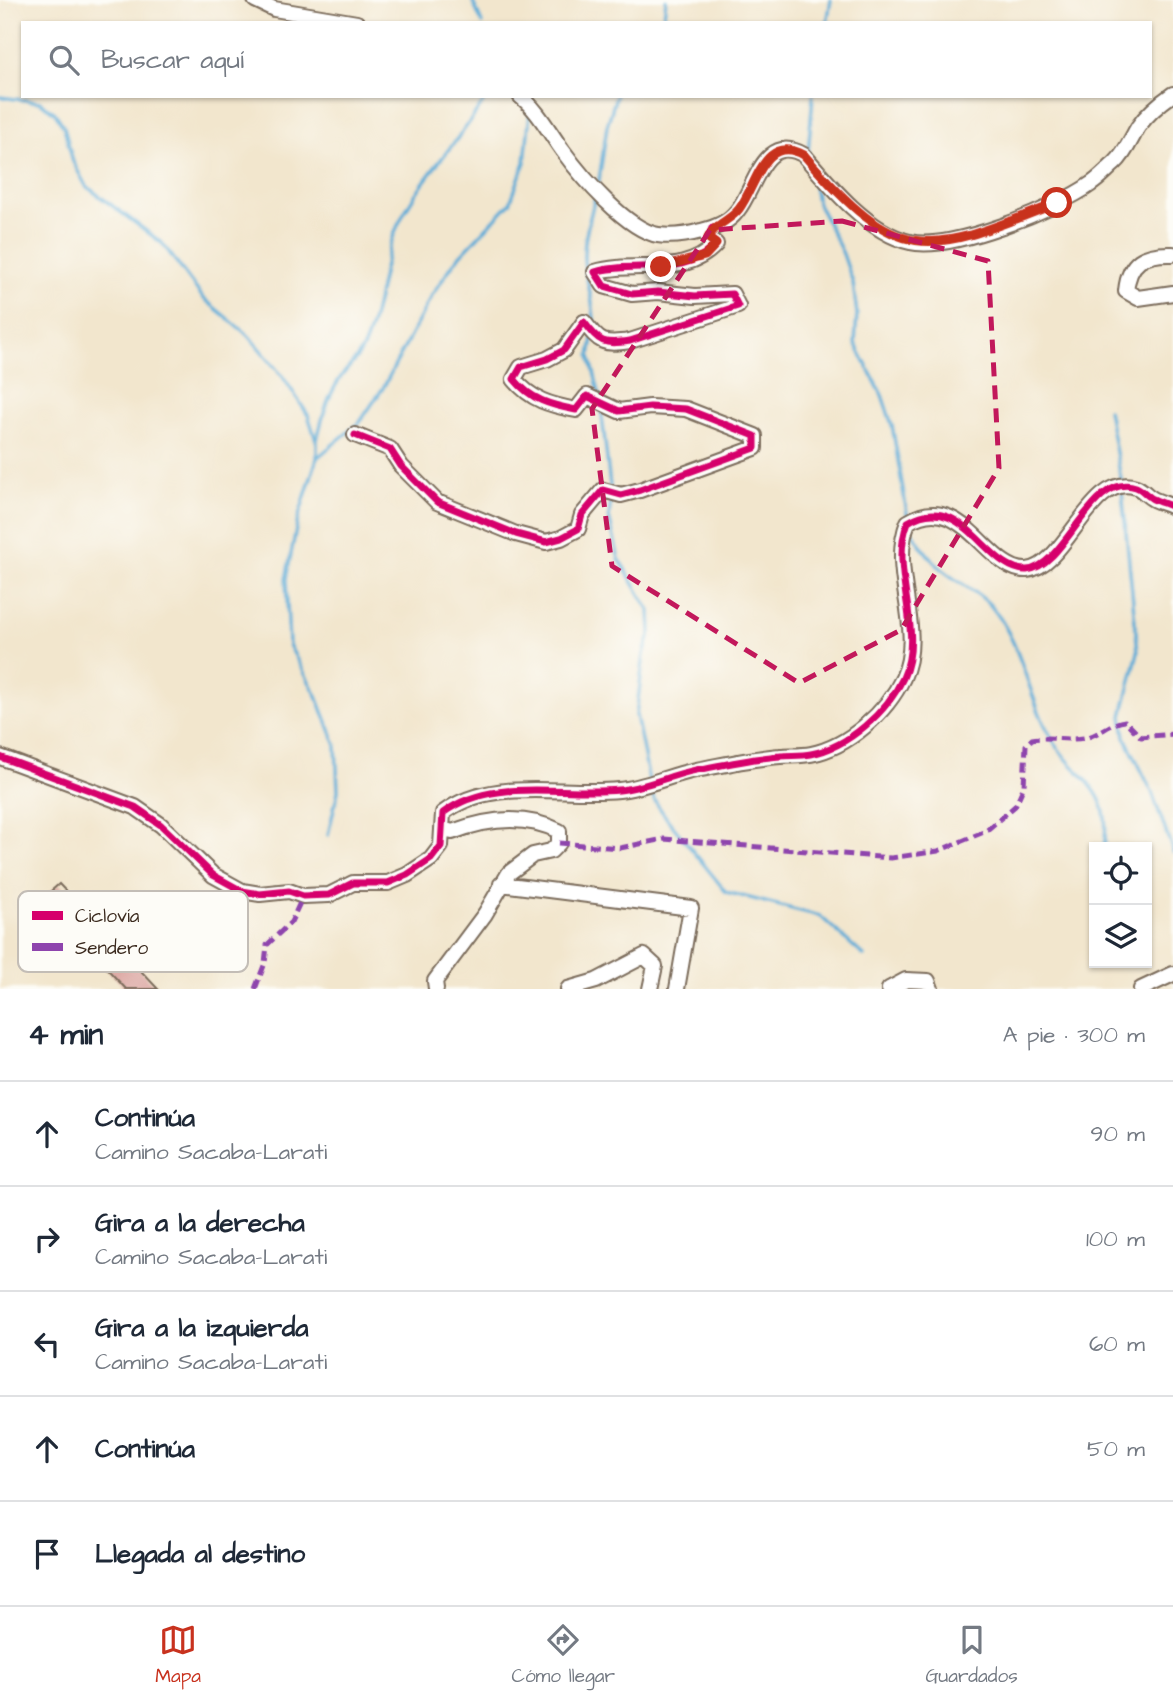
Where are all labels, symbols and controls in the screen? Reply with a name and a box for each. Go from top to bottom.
search box [21,21,1152,98]
icon: search [45,41,83,79]
text: Buscar aquí [101,42,244,78]
route start [1041,187,1072,218]
route end [645,251,676,282]
map controls [1089,842,1152,968]
button: locate [1089,842,1152,905]
legend [18,891,248,972]
text: Ciclovía [75,903,140,930]
button: layers [1089,905,1152,968]
text: Sendero [75,935,148,962]
text: 4 min [28,1014,103,1056]
text: A pie · 300 m [1003,1019,1145,1051]
text: Continúa [95,1100,195,1136]
icon: ahead [28,1115,66,1153]
text: 90 m [1090,1118,1145,1150]
text: Camino Sacaba-Larati [95,1136,327,1168]
text: Gira a la derecha [95,1205,305,1241]
icon: right [28,1220,66,1258]
text: 100 m [1086,1223,1145,1255]
text: Camino Sacaba-Larati [95,1241,327,1273]
text: Gira a la izquierda [95,1310,309,1346]
icon: left [28,1325,66,1363]
text: 60 m [1089,1328,1145,1360]
text: Camino Sacaba-Larati [95,1346,327,1378]
icon: ahead [28,1430,66,1468]
text: Continúa [95,1431,195,1467]
text: 50 m [1087,1433,1145,1465]
icon: arrive [28,1535,66,1573]
text: Llegada al destino [95,1536,305,1572]
tab: Mapa [155,1621,201,1690]
tab: Cómo llegar [511,1621,615,1690]
tab: Guardados [925,1621,1018,1690]

